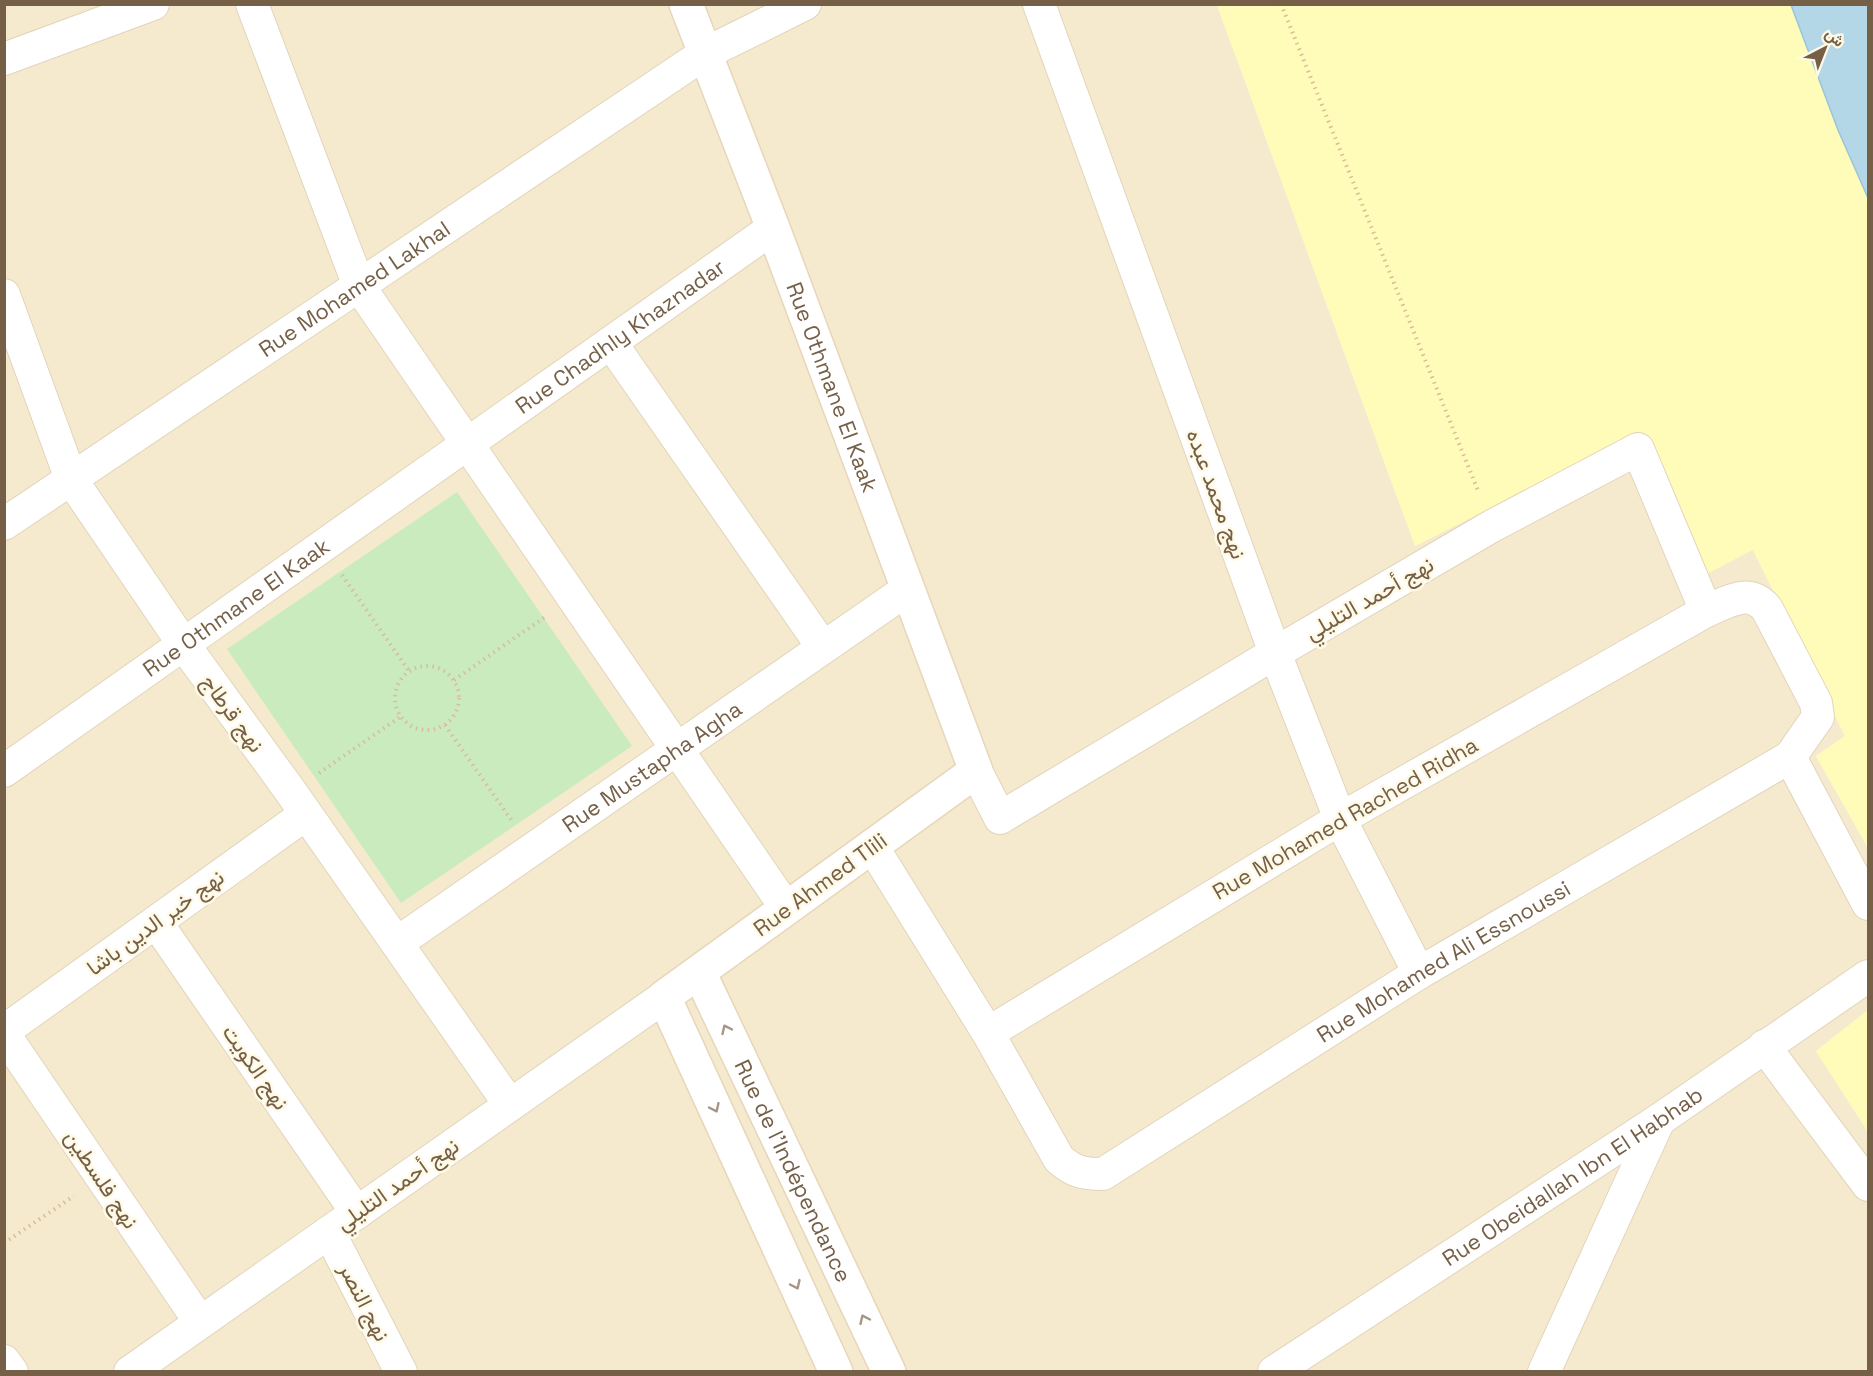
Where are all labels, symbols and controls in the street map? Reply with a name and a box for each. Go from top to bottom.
north arrow [1795,18,1855,78]
text: ش [1821,23,1849,51]
street label: Rue Mohamed Lakhal [253,215,455,363]
street label: Rue Chadhly Khaznadar [510,252,730,420]
street label: Rue Othmane El Kaak [780,278,884,496]
street label: نهج محمد عبده [1180,425,1253,563]
street label: Rue Othmane El Kaak [137,532,335,683]
street label: نهج أحمد التليلي [1300,550,1441,650]
street label: نهج قرطاج [195,668,271,758]
street label: Rue Mustapha Agha [557,694,747,838]
street label: Rue Mohamed Rached Ridha [1207,730,1483,906]
street label: Rue Ahmed Tlili [748,826,892,942]
street label: نهج خير الدين باشا [81,863,230,982]
street label: Rue Mohamed Ali Essnoussi [1311,874,1575,1049]
street label: نهج الكويت [216,1019,296,1116]
one-way arrow [721,1024,733,1035]
street label: Rue de l'Indépendance [729,1055,858,1287]
street label: Rue Obeidallah Ibn El Habhab [1437,1080,1708,1272]
one-way arrow [707,1101,719,1112]
street label: نهج فلسطين [58,1124,145,1234]
street label: نهج أحمد التليلي [330,1131,467,1241]
street label: نهج النصر [332,1257,397,1346]
one-way arrow [789,1278,801,1289]
one-way arrow [859,1314,871,1325]

